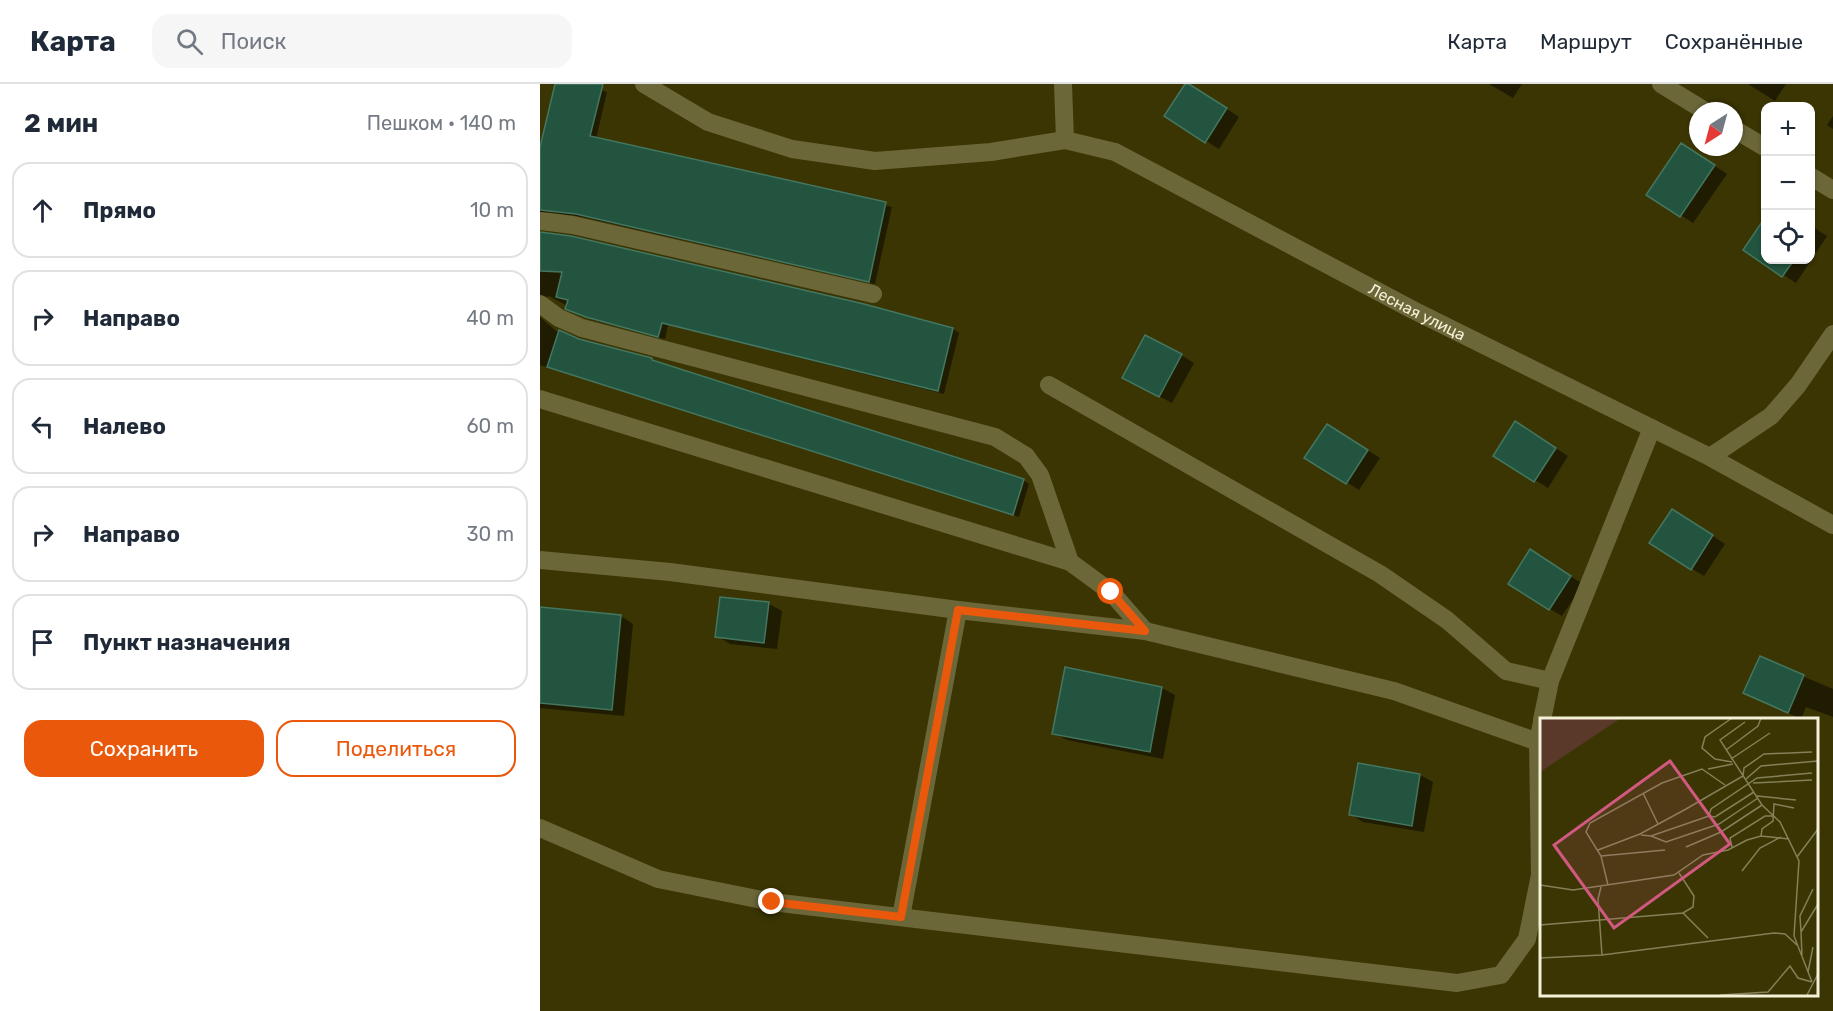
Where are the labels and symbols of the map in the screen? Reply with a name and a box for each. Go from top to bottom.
north arrow [1689,102,1743,156]
street label: Лесная улица [1365,279,1469,344]
route start [1097,578,1123,604]
inset map [1540,718,1818,996]
route end [758,888,784,914]

